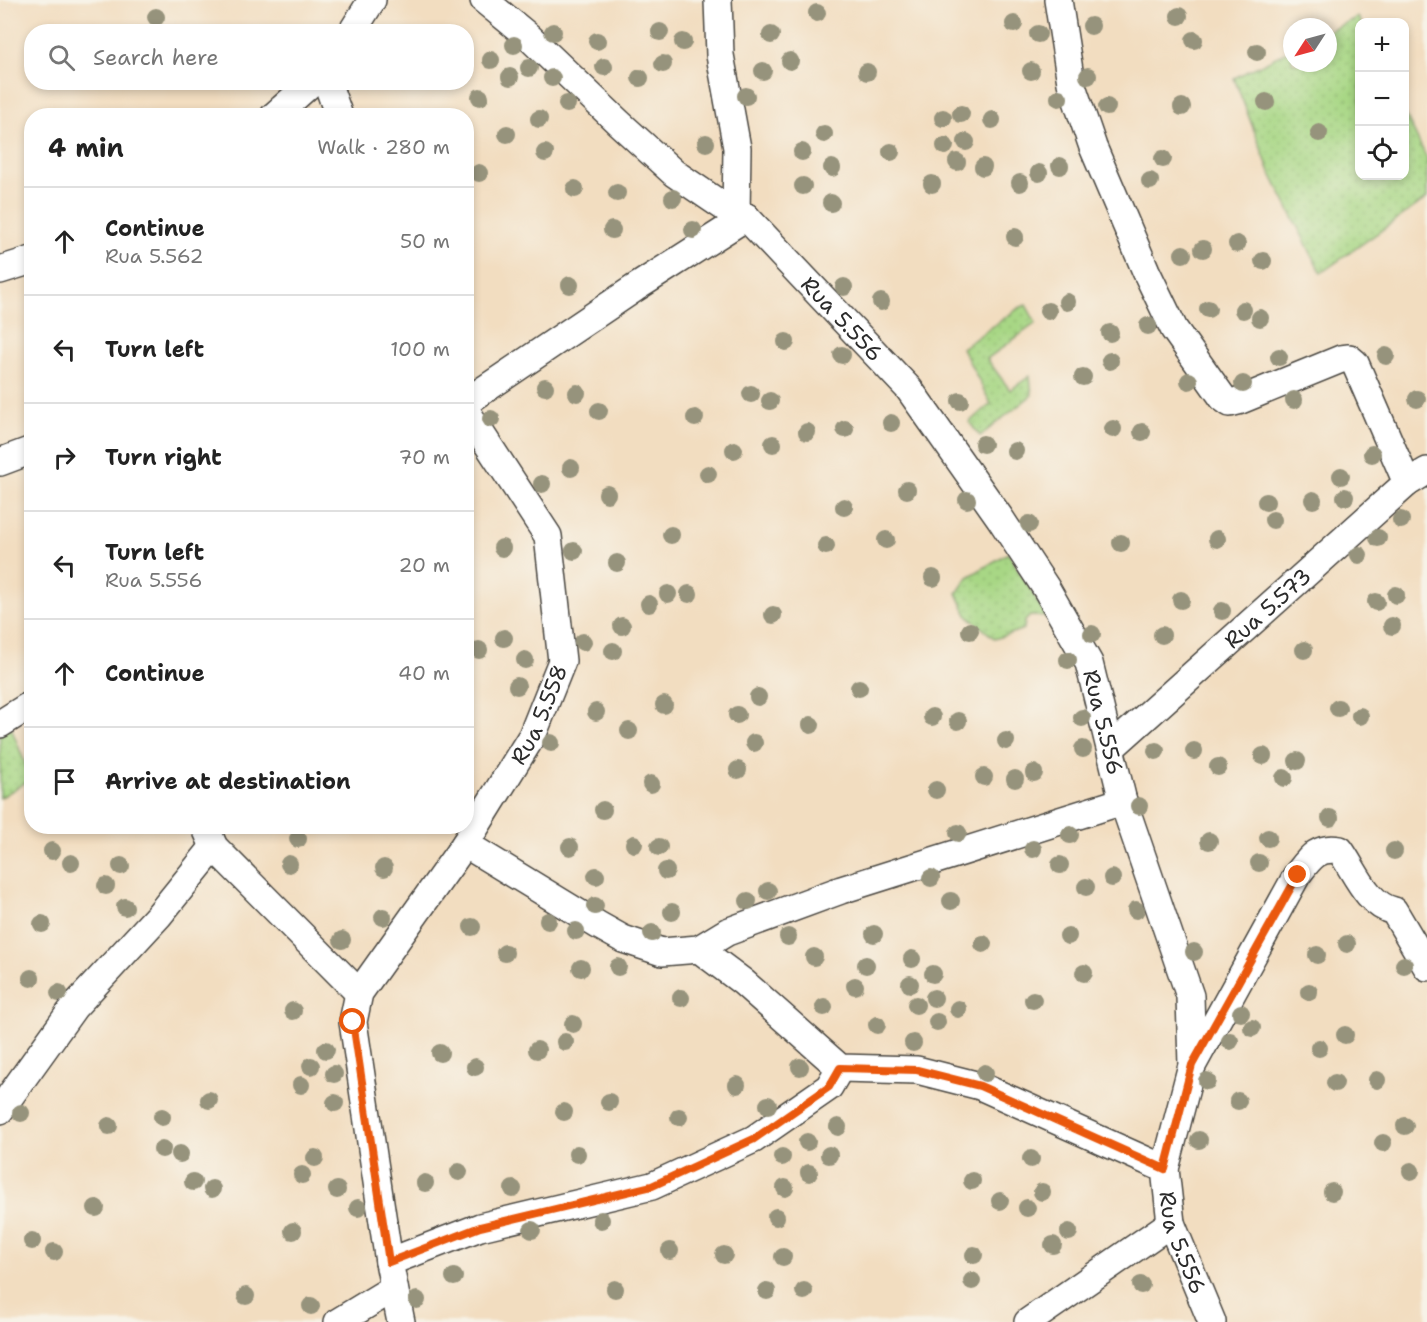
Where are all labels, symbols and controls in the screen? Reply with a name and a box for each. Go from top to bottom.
north arrow [1283,18,1337,72]
map controls [1355,18,1409,180]
button: + [1355,18,1409,72]
search box [24,24,474,90]
icon: search [45,41,78,74]
text: Search here [93,43,219,72]
button: − [1355,72,1409,126]
button: locate [1355,126,1409,180]
text: 4 min [48,130,124,165]
text: Walk · 280 m [317,134,450,160]
text: Continue [105,214,205,243]
icon: ahead [48,225,81,258]
text: 50 m [400,228,450,254]
text: Rua 5.562 [105,243,204,269]
street label: Rua 5.556 [795,270,890,368]
icon: left [48,333,81,366]
text: Turn left [105,335,204,364]
text: 100 m [390,336,450,362]
icon: right [48,441,81,474]
text: Turn right [105,443,222,472]
text: 70 m [398,444,450,470]
text: Turn left [105,538,204,567]
icon: left [48,549,81,582]
text: 20 m [399,552,450,578]
street label: Rua 5.573 [1218,561,1317,655]
text: Rua 5.556 [105,567,202,593]
icon: ahead [48,657,81,690]
text: Continue [105,659,205,688]
text: 40 m [398,660,450,686]
street label: Rua 5.558 [503,660,574,770]
street label: Rua 5.556 [1077,667,1130,778]
icon: arrive [48,765,81,798]
text: Arrive at destination [105,767,351,796]
route end [1284,861,1310,887]
route start [339,1008,365,1034]
street label: Rua 5.556 [1153,1190,1213,1298]

